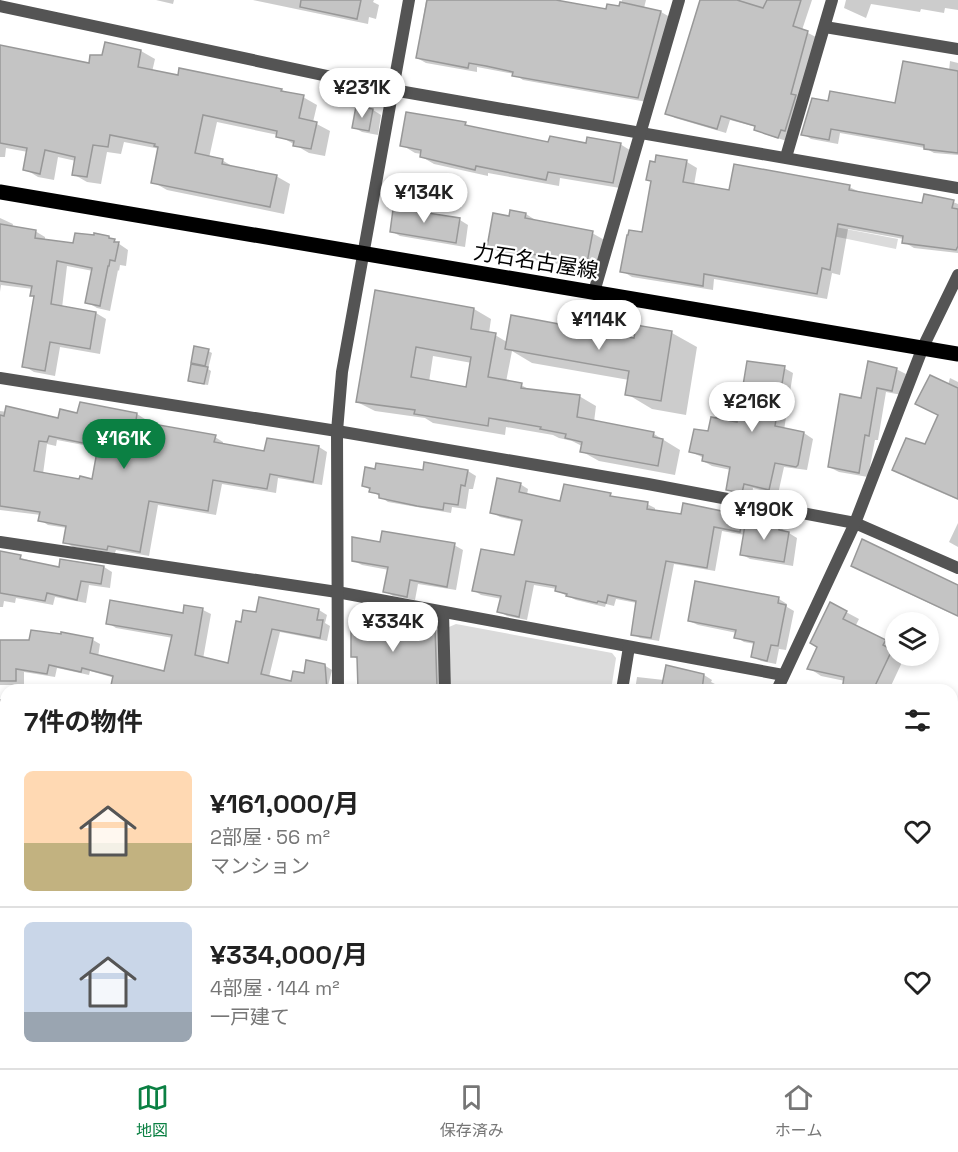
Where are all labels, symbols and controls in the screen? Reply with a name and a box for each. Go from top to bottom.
pin: ¥231K [320,68,404,119]
text: ¥231K [333,74,391,100]
pin: ¥134K [382,173,466,224]
text: ¥134K [395,179,453,205]
street label: 力石名古屋線 [472,238,600,284]
pin: ¥114K [557,300,641,351]
text: ¥114K [571,306,627,332]
pin: ¥216K [710,382,794,433]
text: ¥216K [723,388,781,414]
pin: ¥161K [82,419,166,470]
text: ¥161K [96,425,152,451]
pin: ¥190K [722,490,806,541]
text: ¥190K [734,496,794,522]
pin: ¥334K [351,602,435,653]
text: ¥334K [362,608,424,634]
map controls [885,612,939,666]
button: layers [885,612,939,666]
icon: filters [901,704,934,737]
text: 7件の物件 [24,705,142,739]
text: ¥161,000/月 [210,787,360,821]
icon: home [72,795,144,867]
icon: heart [901,815,934,848]
text: 2部屋 · 56 m² [210,824,330,850]
text: マンション [210,853,310,879]
text: ¥334,000/月 [210,938,368,972]
icon: home [72,946,144,1018]
icon: heart [901,966,934,999]
text: 4部屋 · 144 m² [210,975,340,1001]
text: 一戸建て [210,1004,290,1030]
tab: 地図 [136,1081,169,1141]
tab: 保存済み [440,1081,504,1141]
tab: ホーム [775,1081,822,1141]

